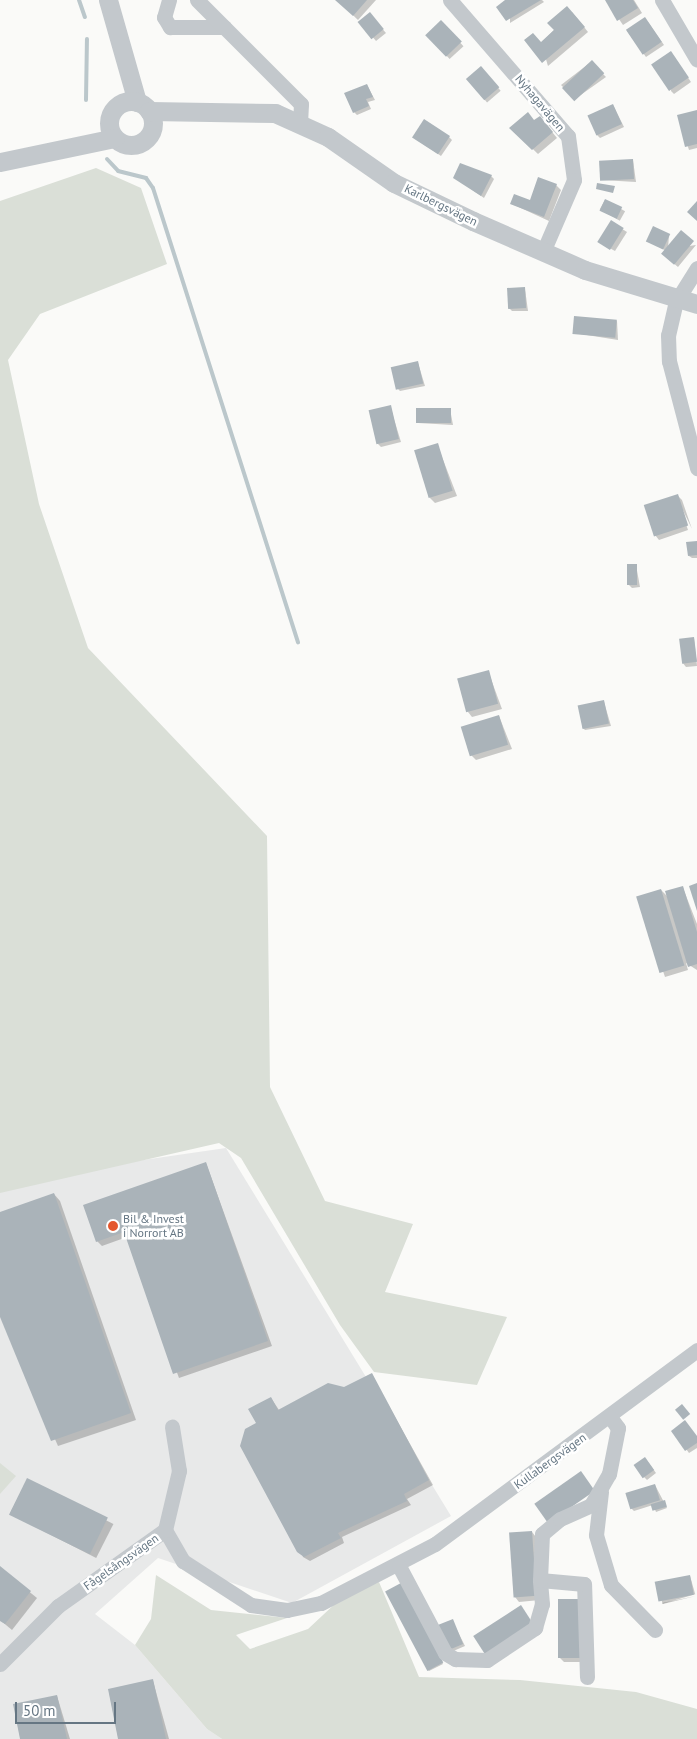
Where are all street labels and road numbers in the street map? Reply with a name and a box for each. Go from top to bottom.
street label: Nyhagavägen [512,72,568,134]
street label: Karlbergsvägen [402,181,480,229]
street label: Kullabergsvägen [511,1430,589,1492]
street label: Fågelsångsvägen [81,1531,161,1593]

